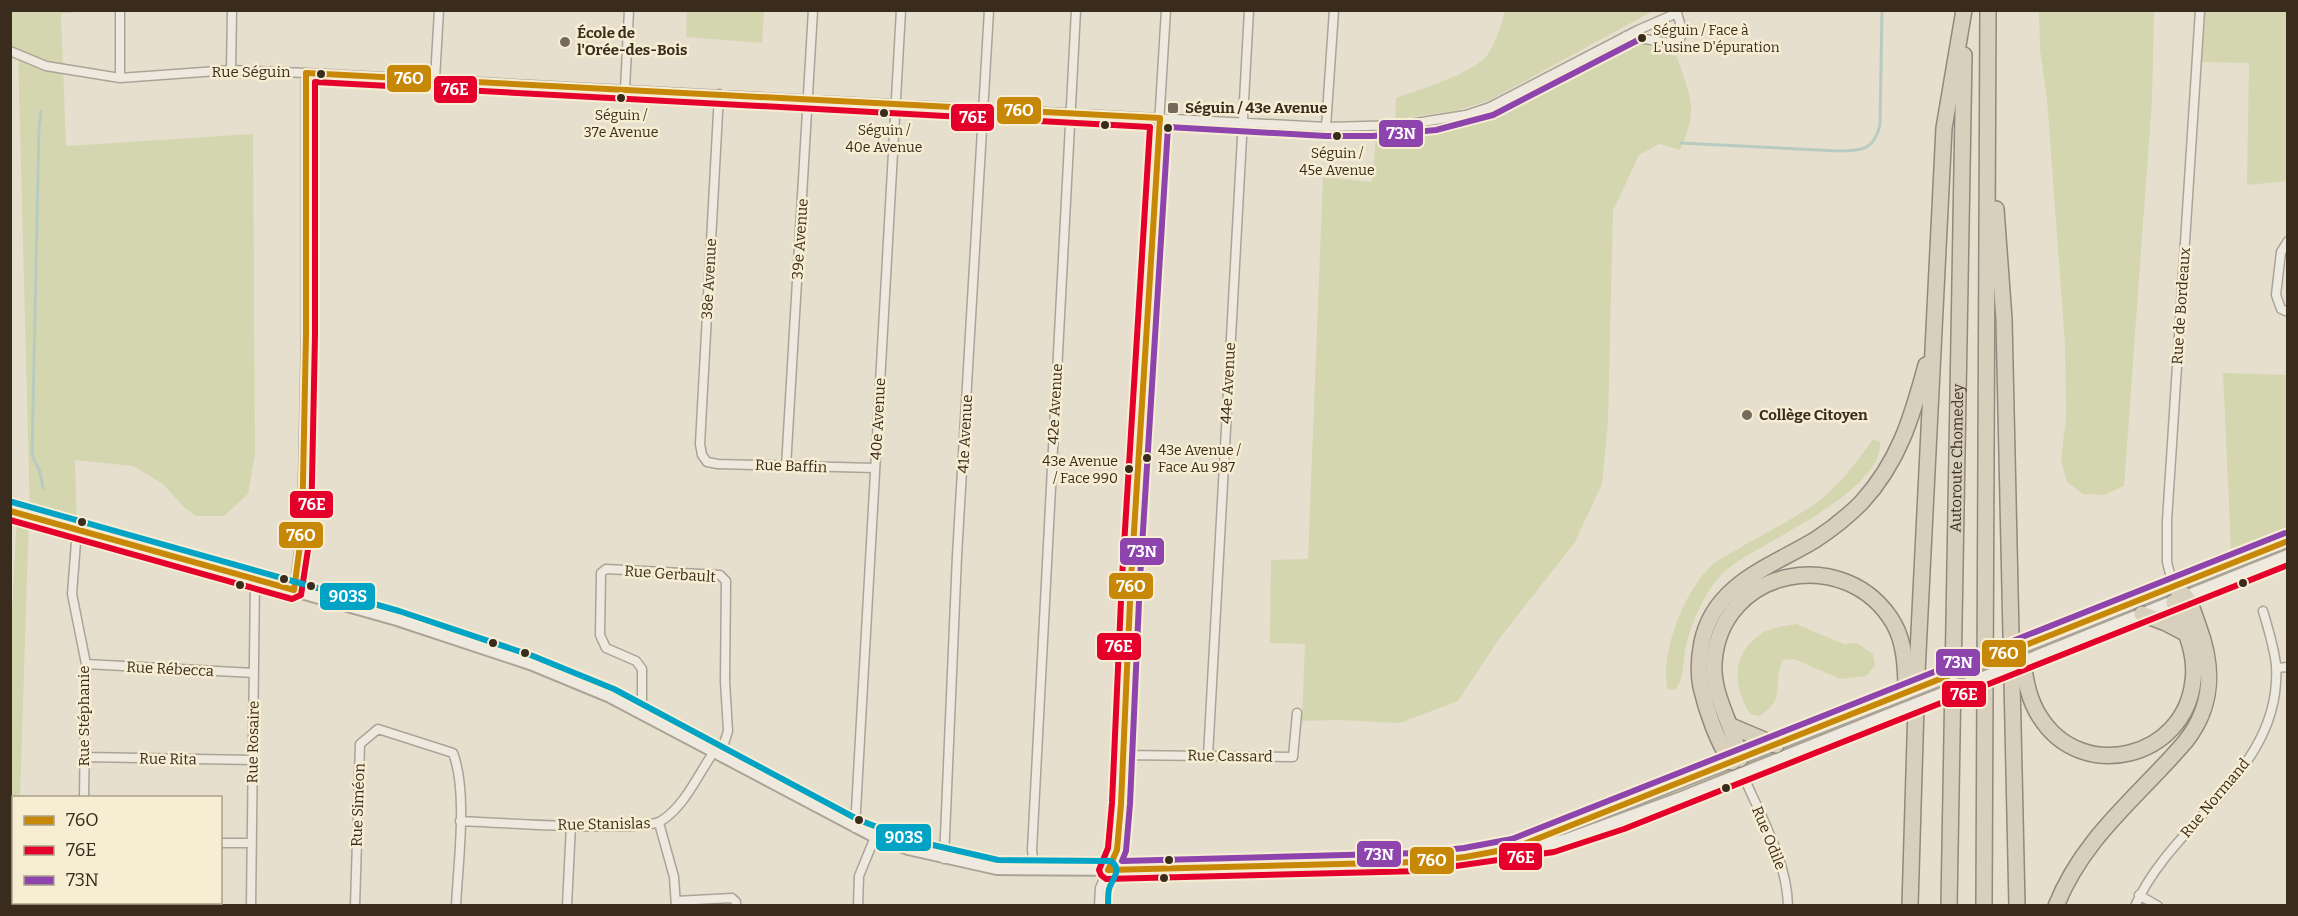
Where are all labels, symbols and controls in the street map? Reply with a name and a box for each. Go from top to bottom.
place label: Séguin / Face à L'usine D'épuration [1653,22,1780,56]
place label: École de l'Orée-des-Bois [577,24,687,59]
marker: Séguin / Face à L'usine D'épuration [1636,32,1648,44]
marker: École de l'Orée-des-Bois [558,35,572,49]
street label: Rue Séguin [212,63,291,81]
line badge: 76O [386,64,432,93]
unlabelled marker [315,68,327,80]
text: 76O [394,69,424,88]
line badge: 76E [433,75,478,104]
text: 76E [441,80,469,99]
marker: Séguin / 37e Avenue [615,92,627,104]
line badge: 76O [996,96,1042,125]
place label: Séguin / 43e Avenue [1185,99,1328,117]
text: 76O [1004,101,1034,120]
marker: Séguin / 43e Avenue [1166,101,1180,115]
line badge: 76E [950,103,995,132]
place label: Séguin / 37e Avenue [584,107,658,141]
marker: Séguin / 40e Avenue [878,107,890,119]
text: 76E [959,108,987,127]
unlabelled marker [1099,119,1111,131]
line badge: 73N [1378,119,1424,148]
place label: Séguin / 40e Avenue [846,122,922,156]
unlabelled marker [1162,122,1174,134]
text: 73N [1386,124,1416,143]
marker: Séguin / 45e Avenue [1331,130,1343,142]
place label: Séguin / 45e Avenue [1299,145,1375,179]
street label: 39e Avenue [788,198,812,280]
street label: 38e Avenue [698,238,720,320]
street label: Rue de Bordeaux [2168,246,2194,365]
street label: 44e Avenue [1217,342,1239,424]
street label: 42e Avenue [1044,363,1066,445]
street label: 40e Avenue [867,377,889,461]
street label: Autoroute Chomedey [1947,384,1967,533]
street label: 41e Avenue [954,394,976,474]
place label: Collège Citoyen [1759,406,1868,424]
marker: Collège Citoyen [1740,408,1754,422]
place label: 43e Avenue / Face Au 987 [1158,442,1241,476]
marker: 43e Avenue / Face Au 987 [1141,452,1153,464]
place label: 43e Avenue / Face 990 [1042,453,1118,487]
street label: Rue Baffin [754,456,828,476]
marker: 43e Avenue / Face 990 [1123,463,1135,475]
line badge: 76E [289,490,334,519]
text: 76E [298,495,326,514]
unlabelled marker [76,516,88,528]
line badge: 76O [278,521,324,549]
text: 76O [286,526,316,545]
line badge: 73N [1119,537,1165,566]
text: 73N [1127,542,1157,561]
street label: Rue Gerbault [624,562,717,586]
line badge: 76O [1108,572,1154,600]
unlabelled marker [278,573,290,585]
text: 76O [1116,577,1146,596]
unlabelled marker [2237,577,2249,589]
unlabelled marker [234,579,246,591]
unlabelled marker [305,580,317,592]
line badge: 903S [319,582,376,611]
text: 903S [329,587,367,606]
line badge: 76E [1096,632,1142,661]
unlabelled marker [487,637,499,649]
text: 76E [1105,637,1133,656]
line badge: 76O [1981,639,2027,668]
text: 76O [1989,644,2019,663]
unlabelled marker [519,647,531,659]
line badge: 73N [1935,648,1981,677]
text: 73N [1943,653,1973,672]
street label: Rue Rébecca [126,658,214,680]
street label: Rue Stéphanie [75,665,93,767]
line badge: 76E [1941,680,1987,708]
text: 76E [1950,685,1978,704]
street label: Rue Rosaire [243,701,263,783]
street label: Rue Cassard [1187,746,1273,766]
street label: Rue Rita [139,749,197,769]
street label: Rue Normand [2177,755,2253,841]
street label: Rue Siméon [348,762,368,847]
unlabelled marker [1720,782,1732,794]
legend [12,796,222,904]
street label: Rue Odile [1748,804,1790,872]
text: 76O [66,809,99,831]
street label: Rue Stanislas [557,814,651,834]
unlabelled marker [853,814,865,826]
line badge: 903S [875,823,932,852]
text: 903S [885,828,923,847]
text: 76E [66,839,97,861]
line badge: 73N [1356,840,1402,868]
line badge: 76E [1498,842,1543,871]
text: 73N [1364,845,1394,864]
line badge: 76O [1409,846,1455,875]
text: 76E [1507,848,1535,867]
text: 76O [1417,851,1447,870]
unlabelled marker [1163,854,1175,866]
text: 73N [66,869,99,891]
unlabelled marker [1158,872,1170,884]

